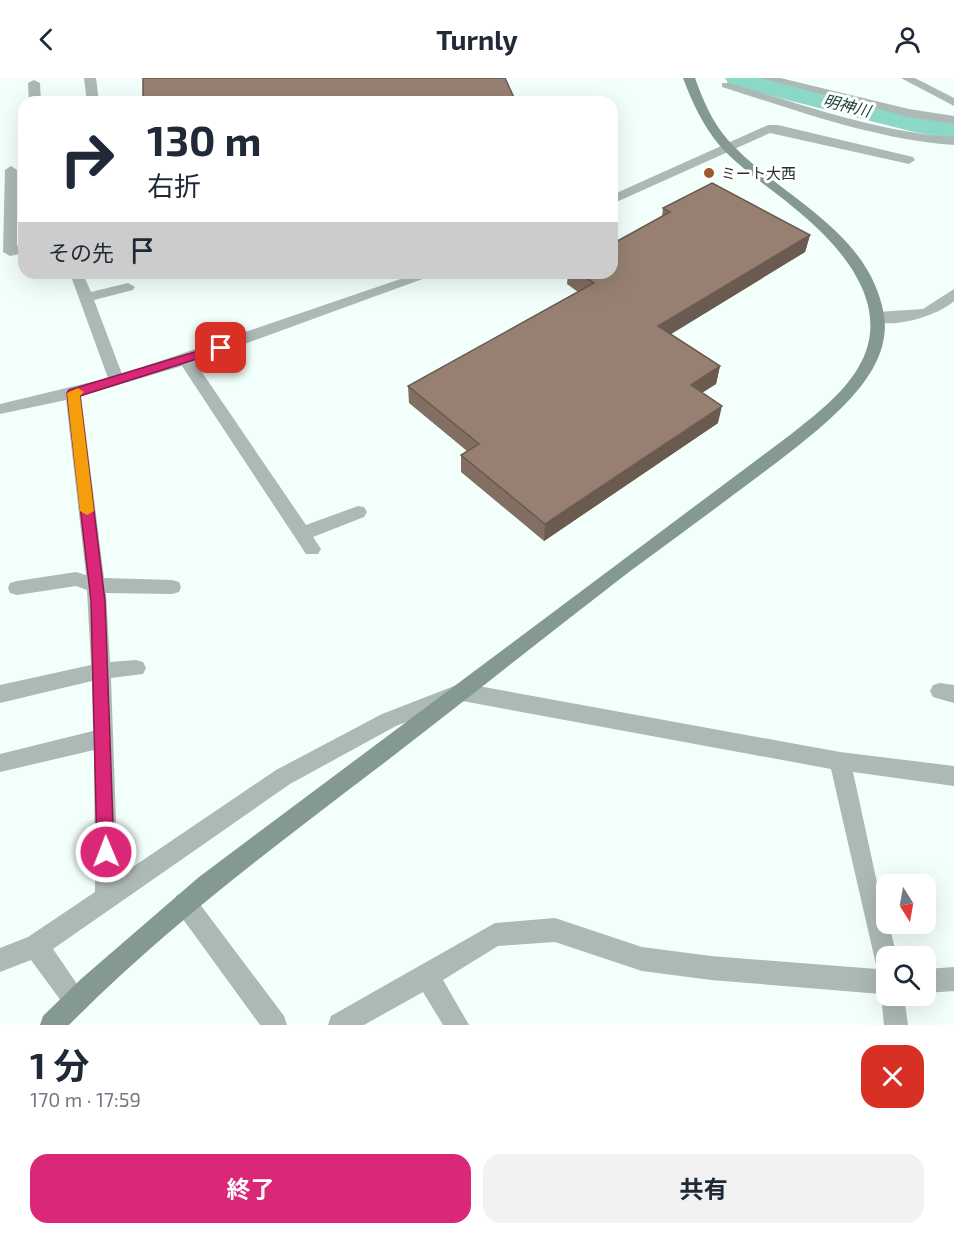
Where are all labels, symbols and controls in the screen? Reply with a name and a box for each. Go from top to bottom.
icon: back [30,23,63,56]
text: Turnly [436,23,518,55]
icon: person [891,23,924,56]
water label: 明神川 [821,90,875,121]
text: 130 m [147,114,262,164]
icon: right [48,120,126,198]
place label: ミート大西 [721,164,796,182]
marker: ミート大西 [702,166,716,180]
text: 右折 [147,169,201,201]
icon: arrive [126,234,159,267]
text: その先 [48,239,114,265]
pin [195,322,246,373]
icon: arrive [204,331,237,364]
position arrow [74,820,138,884]
north arrow [876,874,936,934]
map controls [876,874,936,1006]
button: search [876,946,936,1006]
text: 1 分 [30,1043,89,1086]
button: close [861,1045,924,1108]
text: 170 m · 17:59 [30,1087,141,1111]
button: 終了 [30,1154,471,1223]
button: 共有 [483,1154,924,1223]

